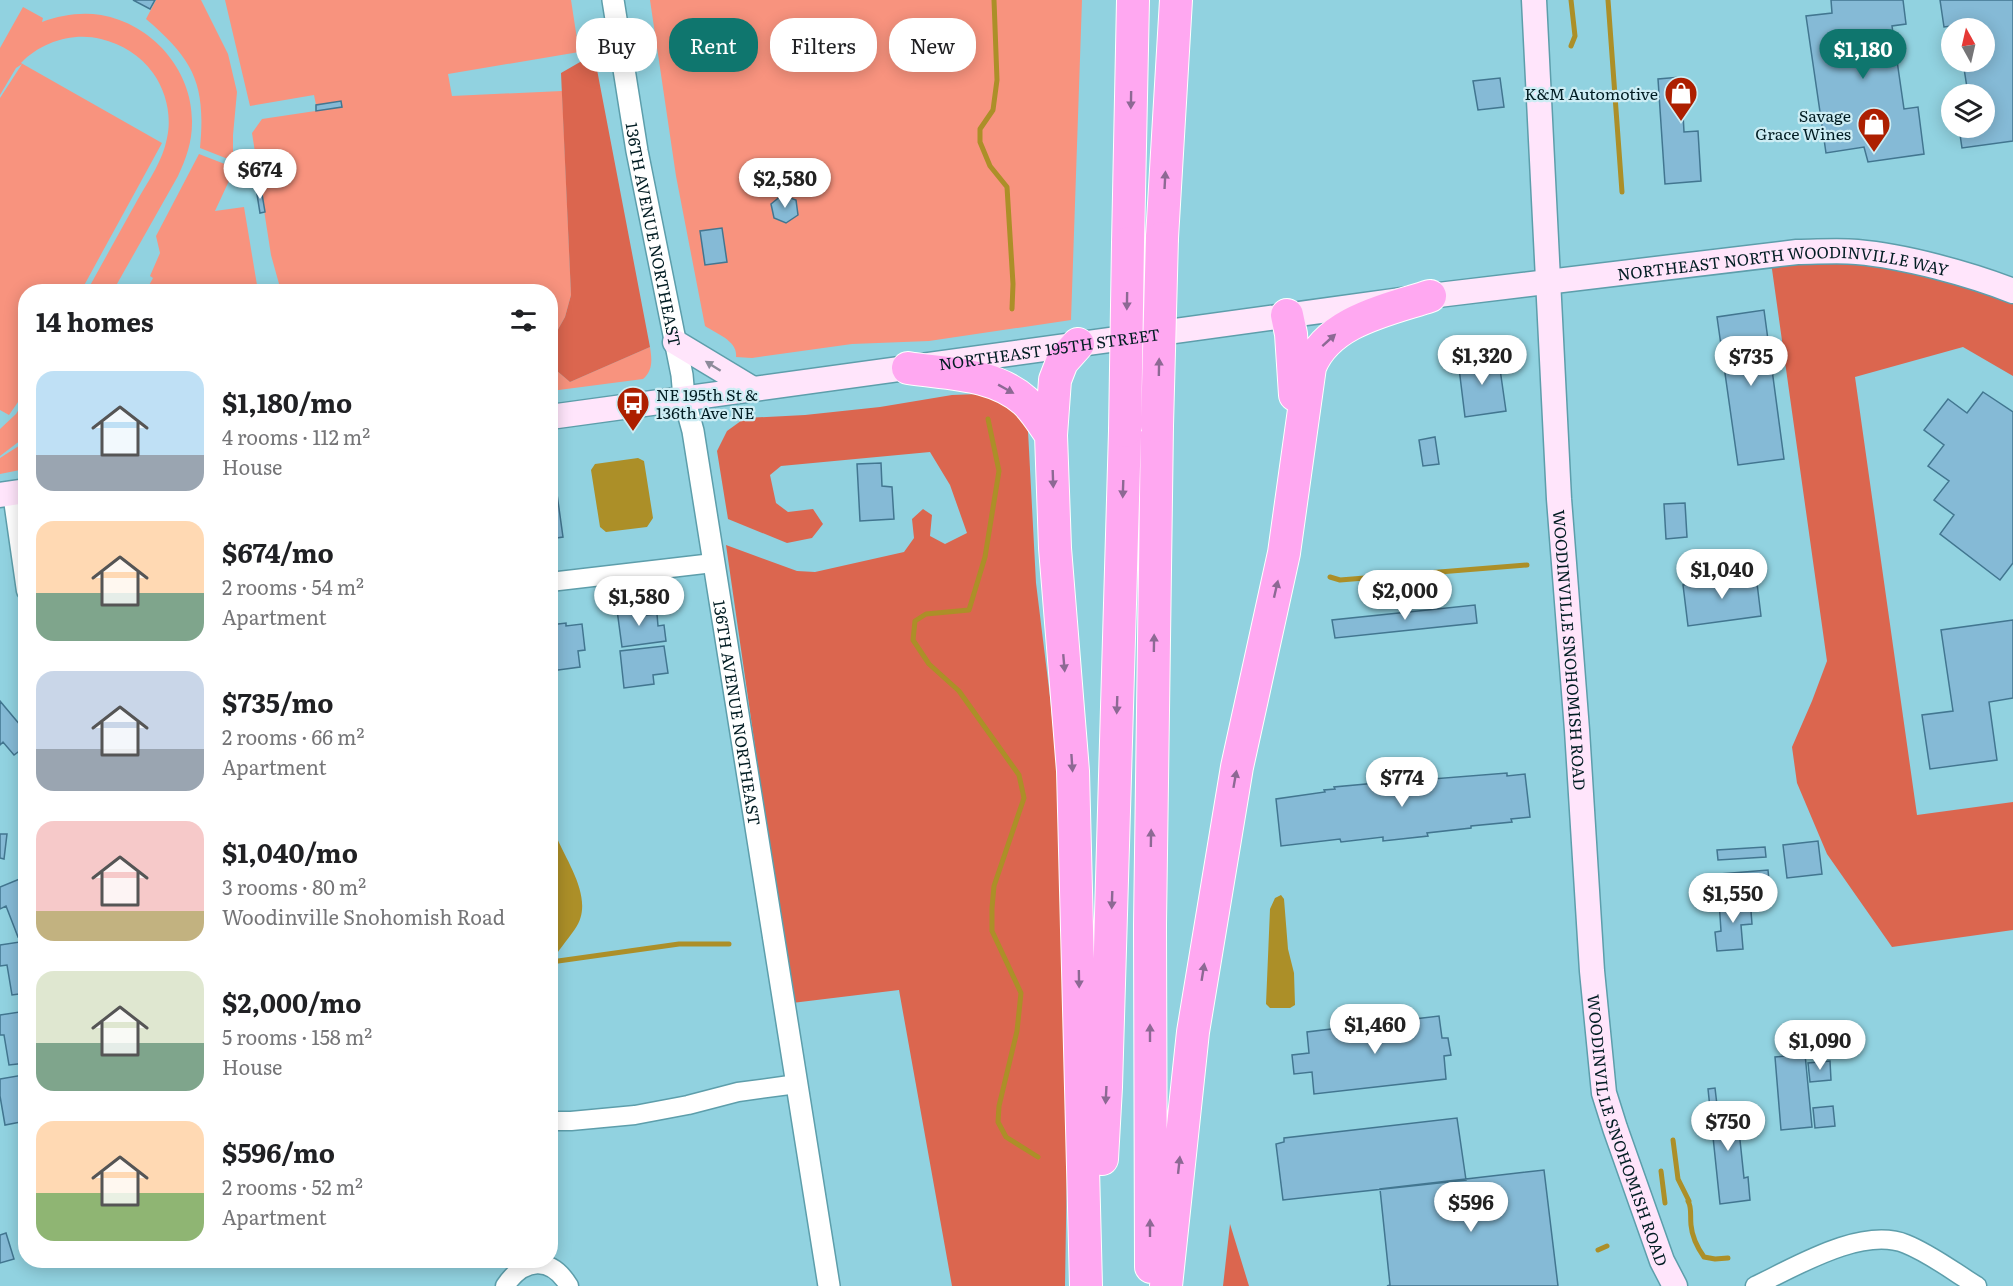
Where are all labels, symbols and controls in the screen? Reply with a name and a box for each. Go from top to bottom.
chip: Buy [576,18,657,72]
chip: Rent [669,18,758,72]
chip: Filters [770,18,877,72]
chip: New [889,18,976,72]
north arrow [1941,18,1995,72]
map controls [1941,18,1995,138]
pin: $1,180 [1814,29,1912,80]
text: $1,180 [1833,33,1893,63]
shop icon: K&M Automotive [1663,75,1699,122]
place label: K&M Automotive [1524,81,1658,105]
button: layers [1941,84,1995,138]
one-way arrow [1126,91,1136,110]
place label: Savage Grace Wines [1755,103,1851,145]
shop icon: Savage Grace Wines [1856,106,1892,153]
street label: 136TH AVENUE NORTHEAST [621,121,688,349]
pin: $674 [224,149,296,200]
text: $674 [238,153,282,183]
pin: $2,580 [736,158,834,209]
text: $2,580 [753,162,817,192]
one-way arrow [1161,170,1170,189]
street label: NORTHEAST NORTH WOODINVILLE WAY [1616,239,1952,285]
one-way arrow [1122,292,1132,311]
text: 14 homes [36,301,154,340]
icon: filters [507,304,540,337]
street label: NORTHEAST 195TH STREET [937,321,1162,375]
one-way arrow [1322,333,1337,346]
pin: $1,320 [1433,335,1531,386]
pin: $735 [1715,336,1787,387]
text: $1,320 [1452,339,1512,369]
text: $735 [1729,340,1773,370]
one-way arrow [1154,358,1163,377]
one-way arrow [705,361,721,372]
text: $1,180/mo [222,382,352,421]
place label: NE 195th St & 136th Ave NE [656,382,758,424]
one-way arrow [998,384,1015,394]
bus stop icon: NE 195th St & 136th Ave NE [615,385,651,432]
icon: home [84,395,156,467]
text: 4 rooms · 112 m² [222,421,370,451]
text: House [222,451,282,481]
one-way arrow [1048,470,1057,489]
one-way arrow [1119,480,1128,499]
street label: WOODINVILLE SNOHOMISH ROAD [1548,509,1593,791]
text: $674/mo [222,532,334,571]
icon: home [84,545,156,617]
pin: $1,040 [1673,549,1771,600]
text: $1,040 [1690,553,1754,583]
pin: $2,000 [1356,570,1454,621]
text: 2 rooms · 54 m² [222,571,364,601]
text: $2,000 [1372,574,1438,604]
pin: $1,580 [590,576,688,627]
one-way arrow [1272,579,1281,598]
text: $1,580 [608,580,670,610]
street label: 136TH AVENUE NORTHEAST [708,598,768,827]
text: Apartment [222,601,327,631]
one-way arrow [1149,633,1159,652]
one-way arrow [1059,653,1069,672]
text: $735/mo [222,682,333,721]
icon: home [84,695,156,767]
one-way arrow [1112,696,1122,715]
text: 2 rooms · 66 m² [222,721,364,751]
text: Apartment [222,751,327,781]
one-way arrow [1068,754,1077,773]
pin: $774 [1366,757,1438,808]
text: $774 [1380,761,1424,791]
one-way arrow [1231,770,1240,789]
one-way arrow [1146,828,1156,847]
text: $1,040/mo [222,832,358,871]
icon: home [84,845,156,917]
text: 3 rooms · 80 m² [222,871,366,901]
pin: $1,550 [1684,873,1782,924]
text: $1,550 [1703,877,1763,907]
one-way arrow [1107,891,1116,910]
text: Woodinville Snohomish Road [222,901,505,931]
one-way arrow [1199,962,1208,981]
one-way arrow [1075,970,1084,989]
text: $2,000/mo [222,982,361,1021]
street label: WOODINVILLE SNOHOMISH ROAD [1582,993,1675,1269]
icon: home [84,995,156,1067]
pin: $1,460 [1326,1004,1424,1055]
text: $1,460 [1344,1008,1406,1038]
pin: $1,090 [1771,1020,1869,1071]
text: 5 rooms · 158 m² [222,1021,372,1051]
one-way arrow [1145,1023,1155,1042]
text: $1,090 [1789,1024,1851,1054]
text: House [222,1051,282,1081]
one-way arrow [1101,1086,1111,1105]
pin: $750 [1692,1101,1764,1152]
text: $750 [1705,1105,1751,1135]
text: $596/mo [222,1132,335,1171]
icon: home [84,1145,156,1217]
one-way arrow [1174,1156,1184,1175]
text: 2 rooms · 52 m² [222,1171,363,1201]
pin: $596 [1435,1182,1507,1233]
text: $596 [1448,1186,1494,1216]
text: Apartment [222,1201,327,1231]
one-way arrow [1145,1218,1155,1237]

